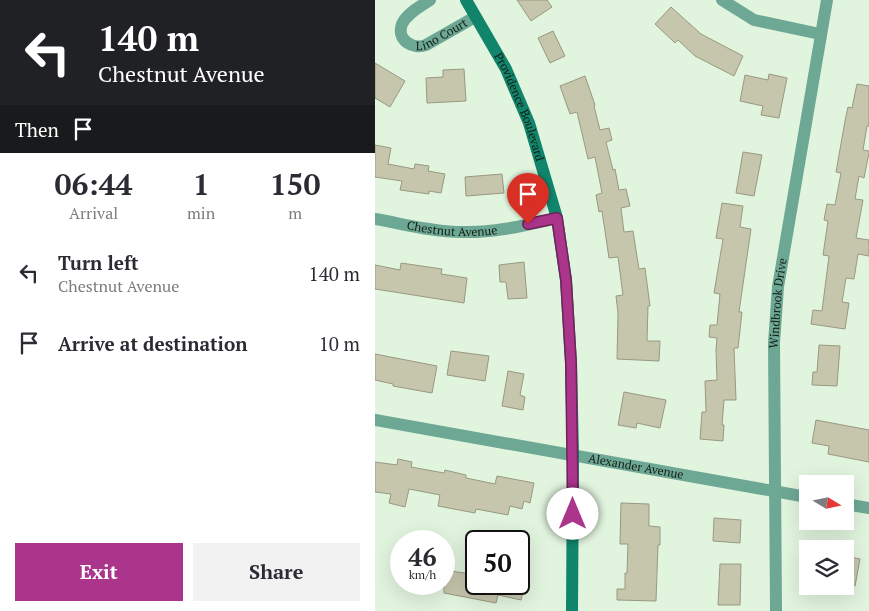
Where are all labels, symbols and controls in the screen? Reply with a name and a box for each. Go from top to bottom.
text: 140 m [98,15,199,61]
street label: Lino Court [416,15,470,53]
icon: left [15,20,80,85]
street label: Providence Boulevard [491,50,548,163]
text: Chestnut Avenue [98,59,265,88]
icon: arrive [69,115,97,143]
text: Then [15,117,59,142]
text: 06:44 [54,164,133,204]
text: 1 [193,164,210,204]
text: 150 [270,164,321,204]
pin [507,173,549,224]
icon: arrive [514,180,542,208]
text: Arrival [69,202,118,224]
text: min [187,202,215,224]
text: m [288,202,302,224]
street label: Chestnut Avenue [406,217,498,239]
text: Turn left [58,250,139,275]
street label: Windbrook Drive [766,257,790,349]
icon: left [15,259,43,287]
text: 140 m [309,261,360,286]
text: Chestnut Avenue [58,275,179,297]
icon: arrive [15,329,43,357]
text: Arrive at destination [58,331,247,356]
text: 10 m [319,331,360,356]
street label: Alexander Avenue [587,450,685,482]
north arrow [799,475,854,530]
map controls [799,475,854,595]
position arrow [546,487,598,539]
speed limit sign: 50 [465,530,530,595]
text: 46 [408,540,437,573]
button: layers [799,540,854,595]
button: Exit [15,543,183,601]
button: Share [193,543,360,601]
text: km/h [409,567,436,582]

